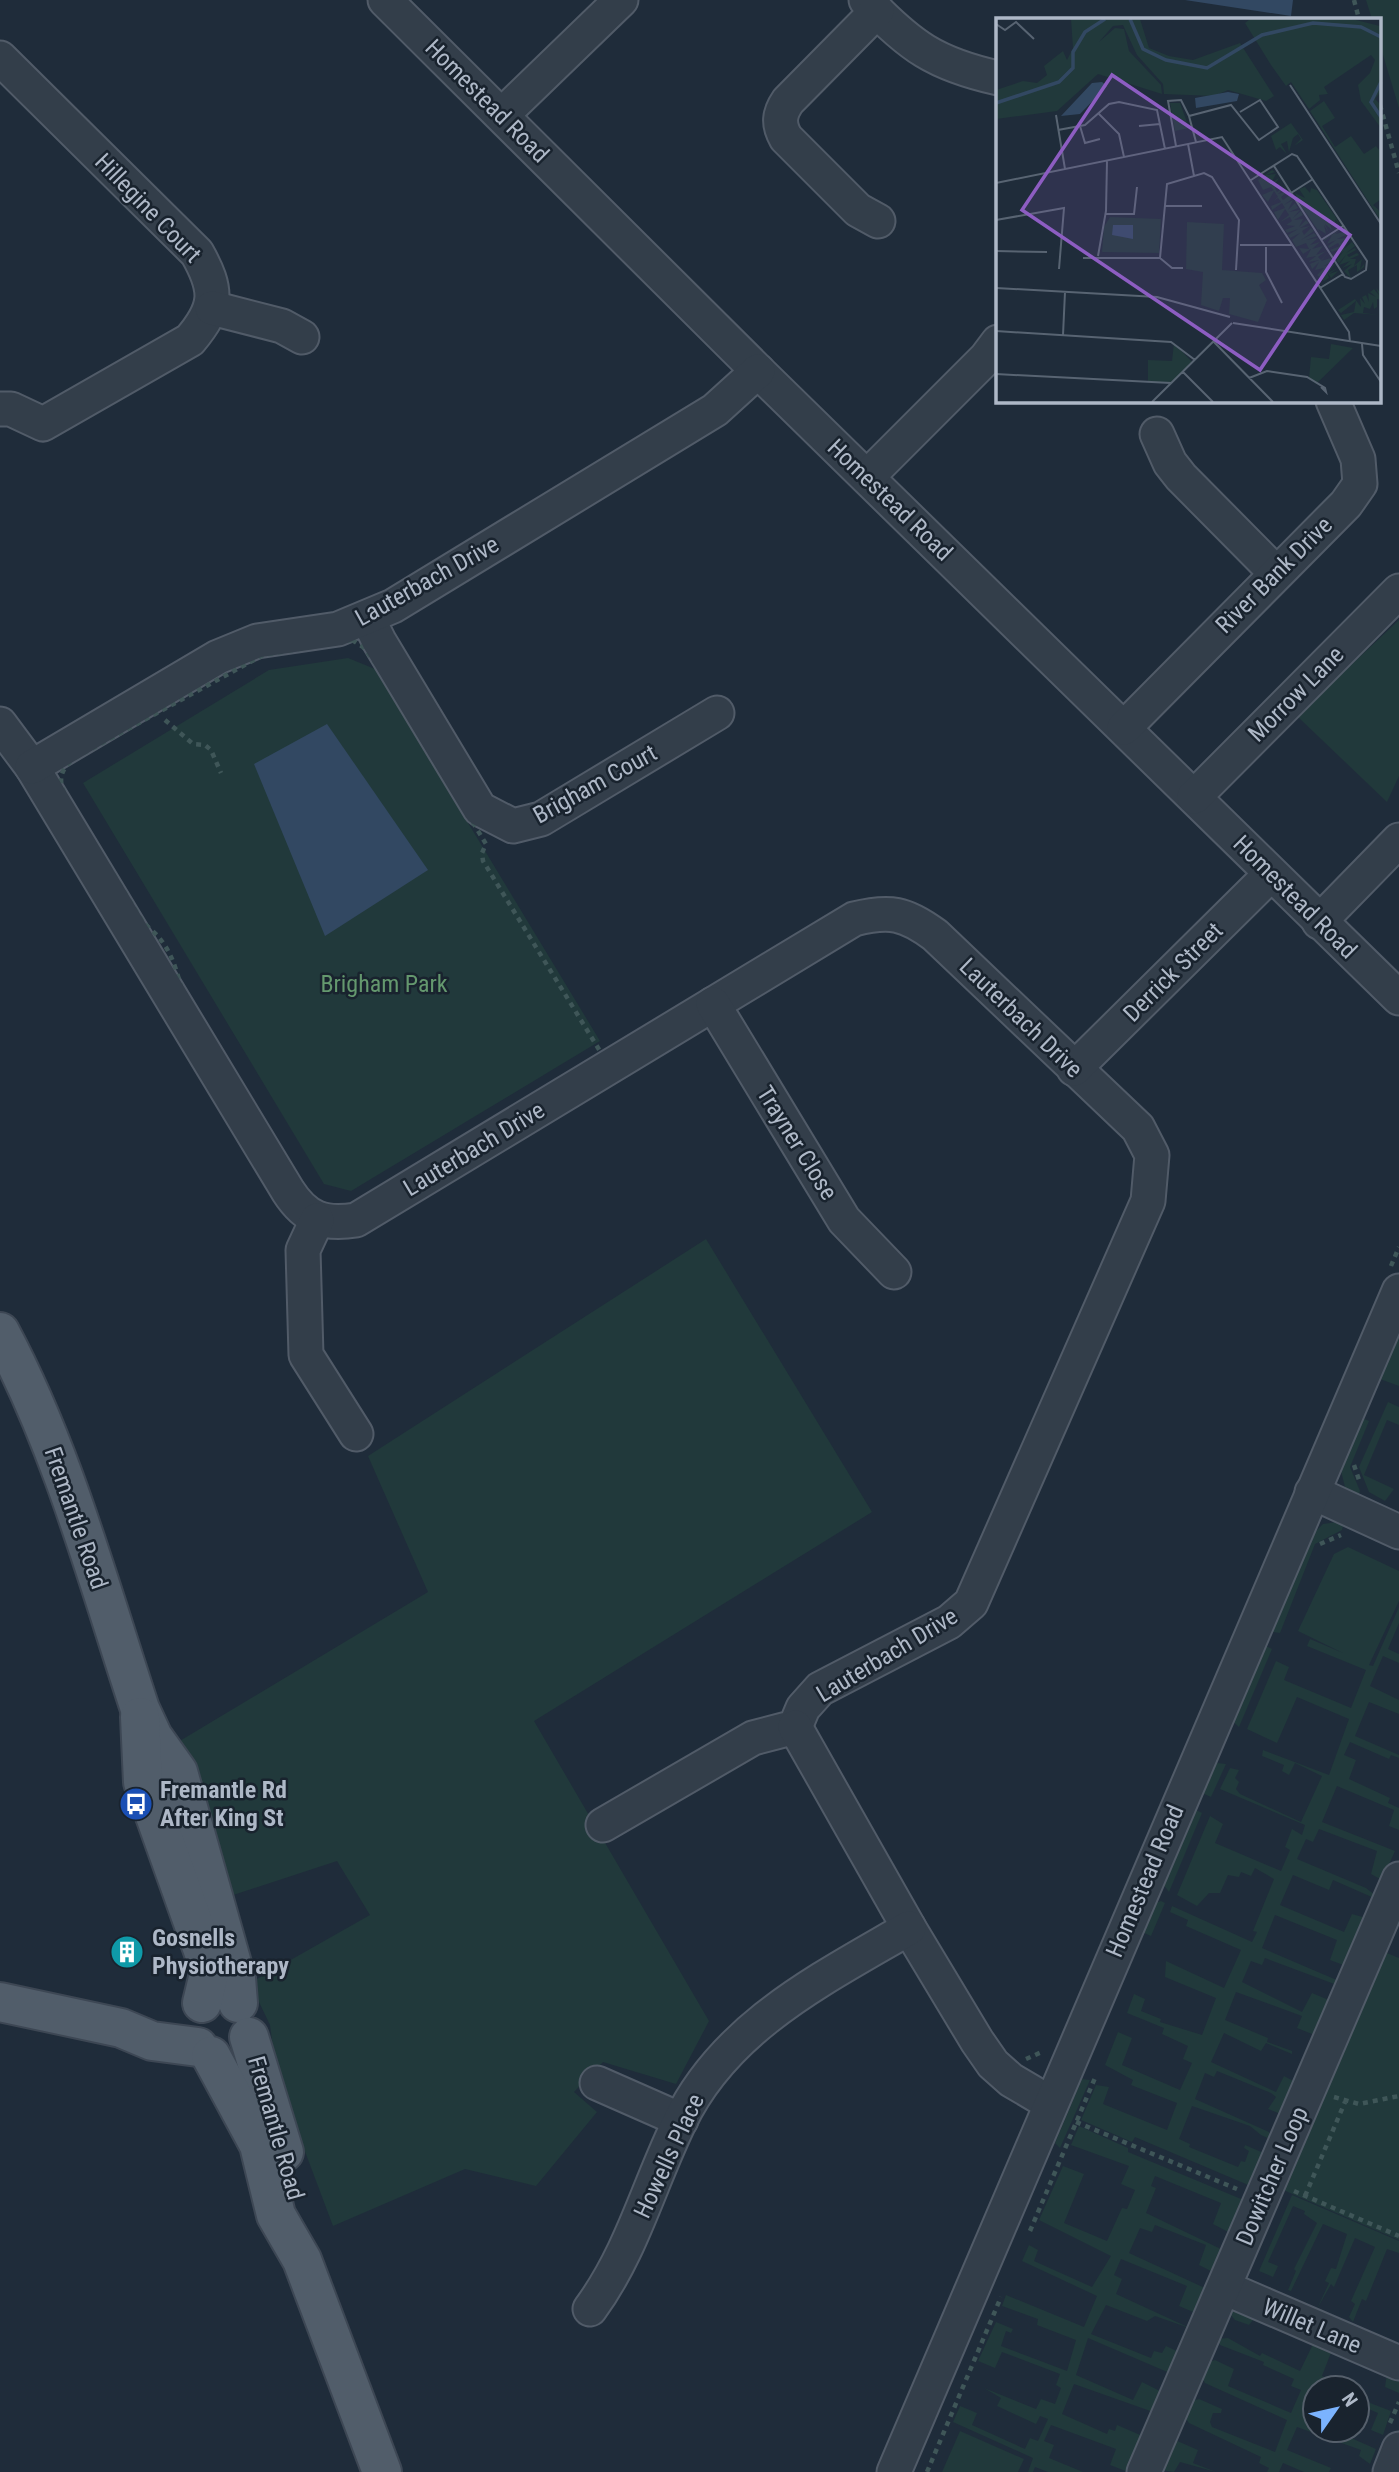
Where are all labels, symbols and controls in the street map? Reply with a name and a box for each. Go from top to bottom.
inset map [996,18,1382,402]
street label: Homestead Road [420,34,554,168]
street label: Hillegine Court [89,148,207,268]
street label: Homestead Road [822,433,958,567]
street label: River Bank Drive [1210,511,1338,639]
street label: Lauterbach Drive [350,530,504,632]
street label: Morrow Lane [1242,640,1350,748]
street label: Brigham Court [528,739,662,829]
street label: Homestead Road [1228,830,1362,964]
street label: Derrick Street [1118,917,1228,1027]
street label: Lauterbach Drive [954,953,1088,1083]
park label: Brigham Park [320,970,448,998]
street label: Trayner Close [751,1081,843,1205]
street label: Lauterbach Drive [398,1096,550,1202]
street label: Fremantle Road [39,1443,113,1593]
street label: Lauterbach Drive [811,1602,963,1708]
place label: Fremantle Rd After King St [160,1776,287,1832]
bus stop icon: Fremantle Rd After King St [117,1785,155,1823]
street label: Homestead Road [1100,1801,1190,1961]
place label: Gosnells Physiotherapy [152,1924,289,1980]
building icon: Gosnells Physiotherapy [108,1933,146,1971]
street label: Fremantle Road [242,2053,310,2203]
street label: Howells Place [628,2089,710,2223]
street label: Dowitcher Loop [1230,2102,1314,2250]
street label: Willet Lane [1258,2293,1366,2359]
north arrow [1301,2374,1371,2444]
text: N [1337,2389,1362,2411]

